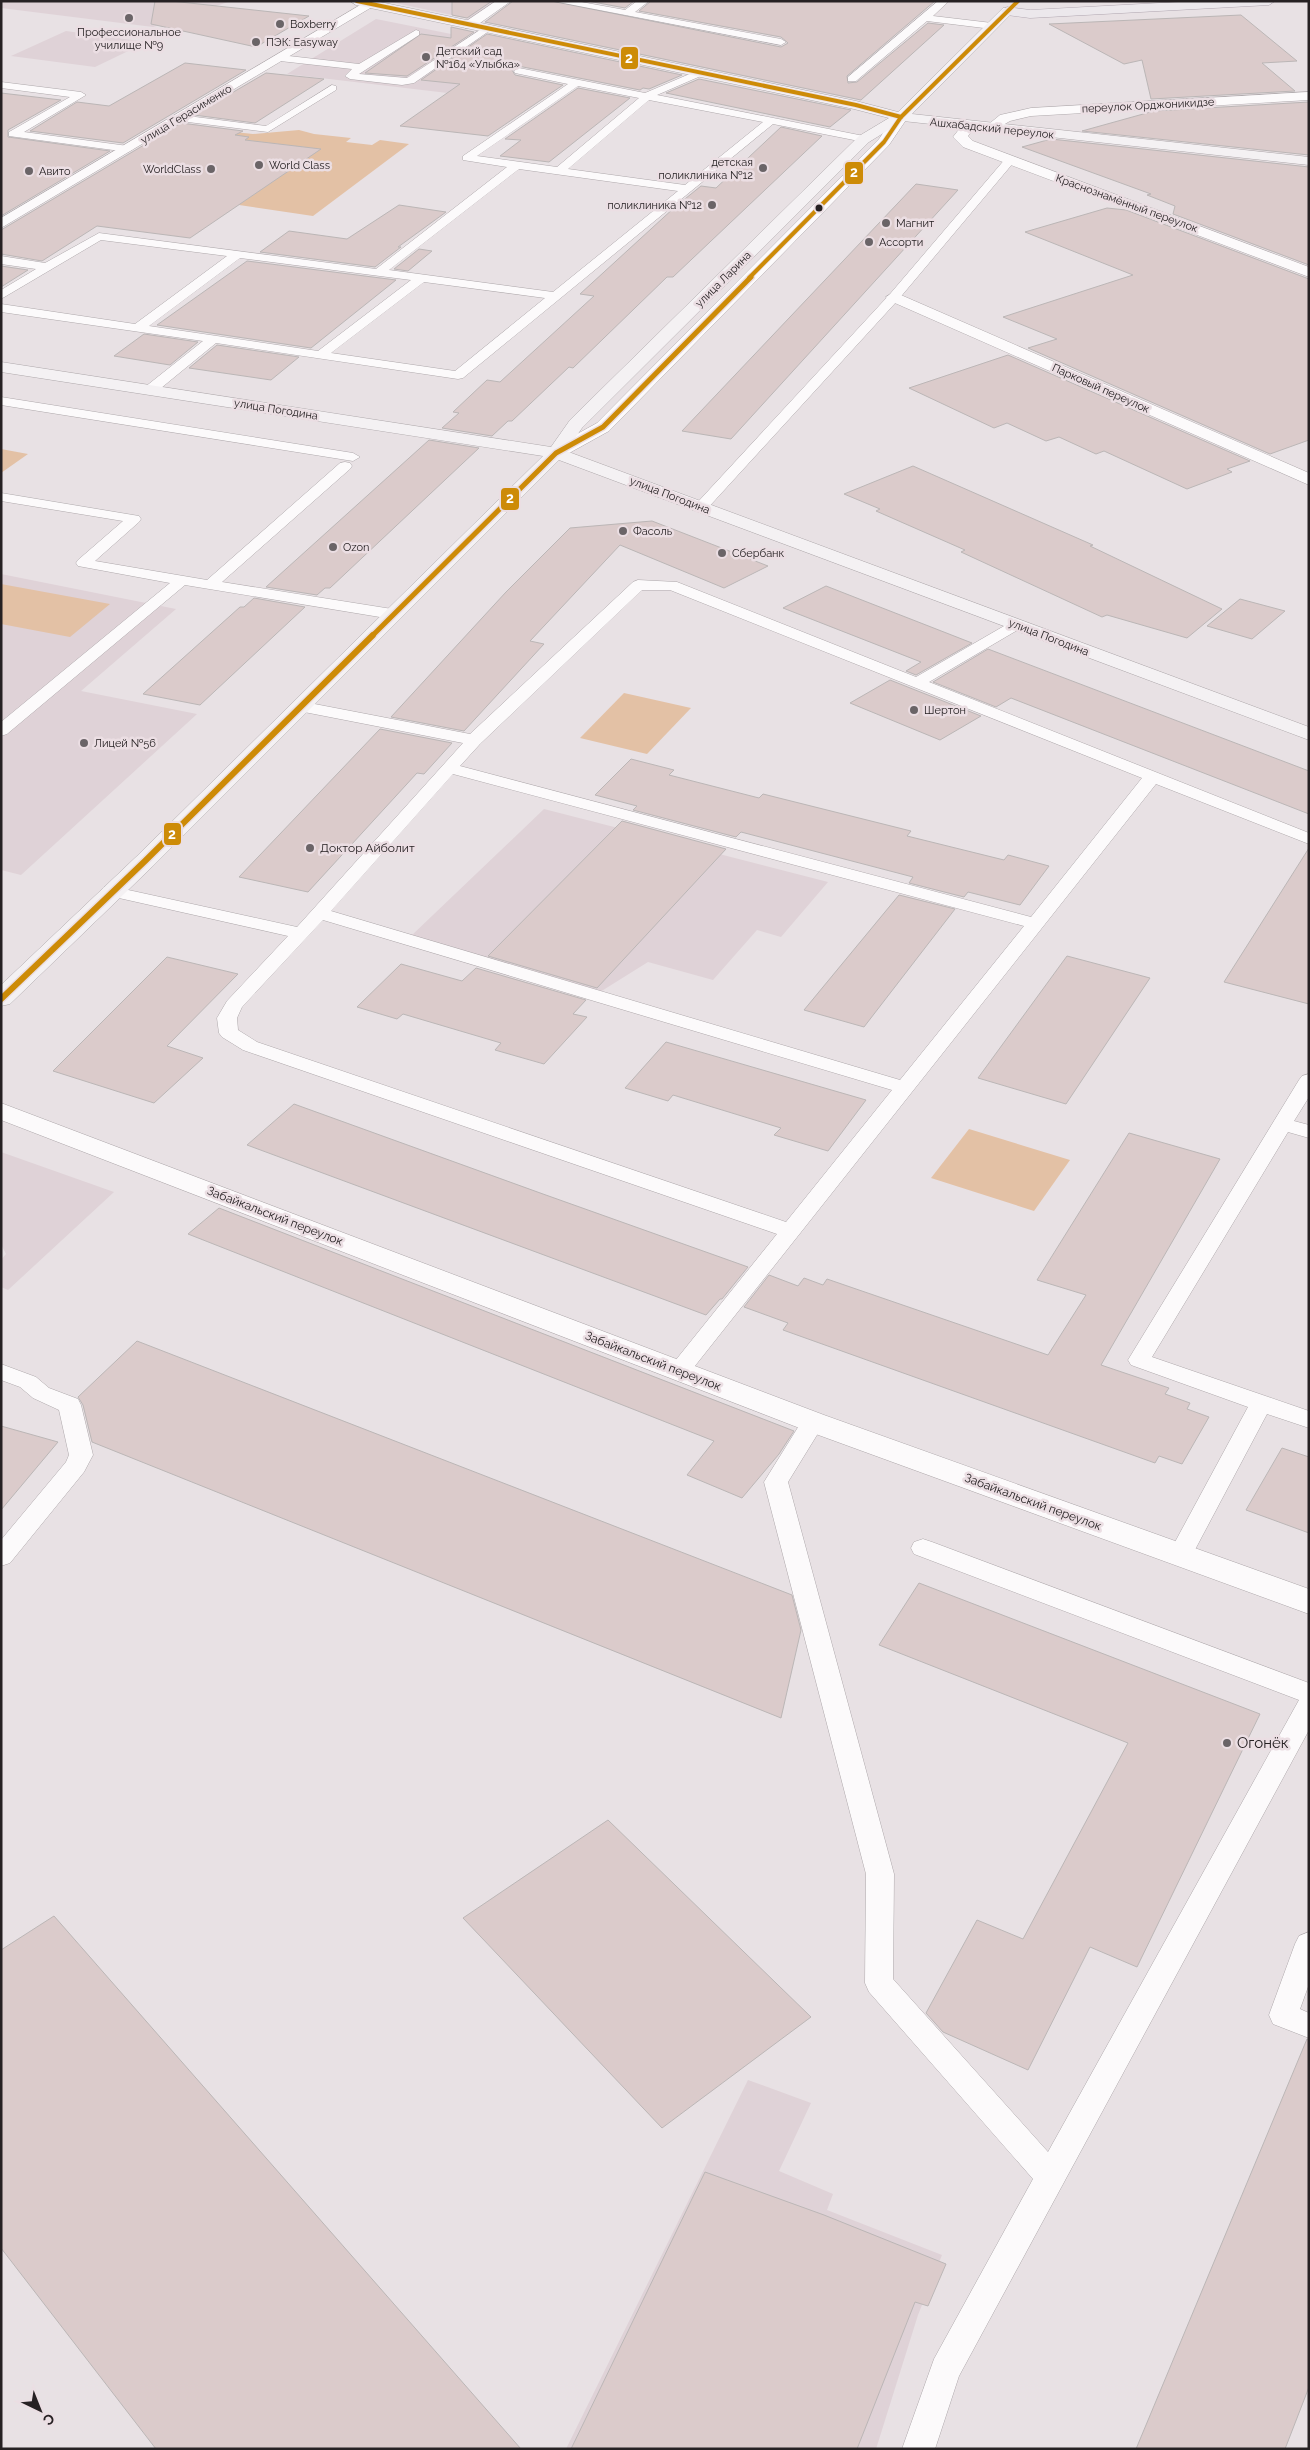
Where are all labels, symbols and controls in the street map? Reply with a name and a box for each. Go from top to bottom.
marker: Профессиональное училище №9 [123,12,135,24]
marker: Boxberry [274,18,286,30]
place label: Boxberry [290,18,336,31]
place label: Профессиональное училище №9 [77,26,181,52]
marker: ПЭК: Easyway [250,36,262,48]
place label: ПЭК: Easyway [266,36,338,49]
place label: Детский сад №164 «Улыбка» [436,45,520,71]
line badge: 2 [620,46,639,70]
text: 2 [625,50,633,66]
marker: Детский сад №164 «Улыбка» [420,51,432,63]
street label: улица Герасименко [138,82,235,147]
street label: переулок Орджоникидзе [1081,96,1215,115]
street label: Ашхабадский переулок [929,116,1055,142]
place label: детская поликлиника №12 [658,156,753,182]
marker: World Class [253,159,265,171]
place label: World Class [269,159,330,172]
line badge: 2 [844,161,864,185]
marker: детская поликлиника №12 [757,162,769,174]
place label: WorldClass [143,163,201,176]
marker: WorldClass [205,163,217,175]
text: 2 [850,164,858,180]
marker: Авито [23,165,35,177]
place label: Авито [39,165,71,178]
street label: Краснознамённый переулок [1054,172,1200,235]
place label: поликлиника №12 [607,199,702,212]
marker: поликлиника №12 [706,199,718,211]
unlabelled marker [814,203,824,213]
marker: Магнит [880,217,892,229]
place label: Магнит [896,217,935,230]
marker: Ассорти [863,236,875,248]
place label: Ассорти [879,236,923,249]
street label: улица Ларина [693,249,754,310]
street label: Парковый переулок [1050,361,1152,416]
street label: улица Погодина [233,396,319,423]
street label: улица Погодина [628,474,712,517]
line badge: 2 [500,487,520,511]
text: 2 [506,490,514,506]
marker: Фасоль [617,525,629,537]
place label: Фасоль [633,525,673,538]
marker: Ozon [327,541,339,553]
place label: Ozon [343,541,370,554]
marker: Сбербанк [716,547,728,559]
place label: Сбербанк [732,547,785,560]
street label: улица Погодина [1007,616,1091,659]
marker: Шертон [908,704,920,716]
place label: Шертон [924,704,966,717]
marker: Лицей №56 [78,737,90,749]
place label: Лицей №56 [94,737,156,750]
line badge: 2 [163,822,182,846]
text: 2 [168,826,176,842]
place label: Доктор Айболит [320,841,415,855]
marker: Доктор Айболит [304,842,316,854]
street label: Забайкальский переулок [205,1184,345,1248]
street label: Забайкальский переулок [583,1329,723,1393]
street label: Забайкальский переулок [963,1471,1103,1533]
place label: Огонёк [1237,1734,1289,1752]
marker: Огонёк [1221,1737,1233,1749]
north arrow [15,2385,65,2435]
text: С [40,2410,58,2429]

